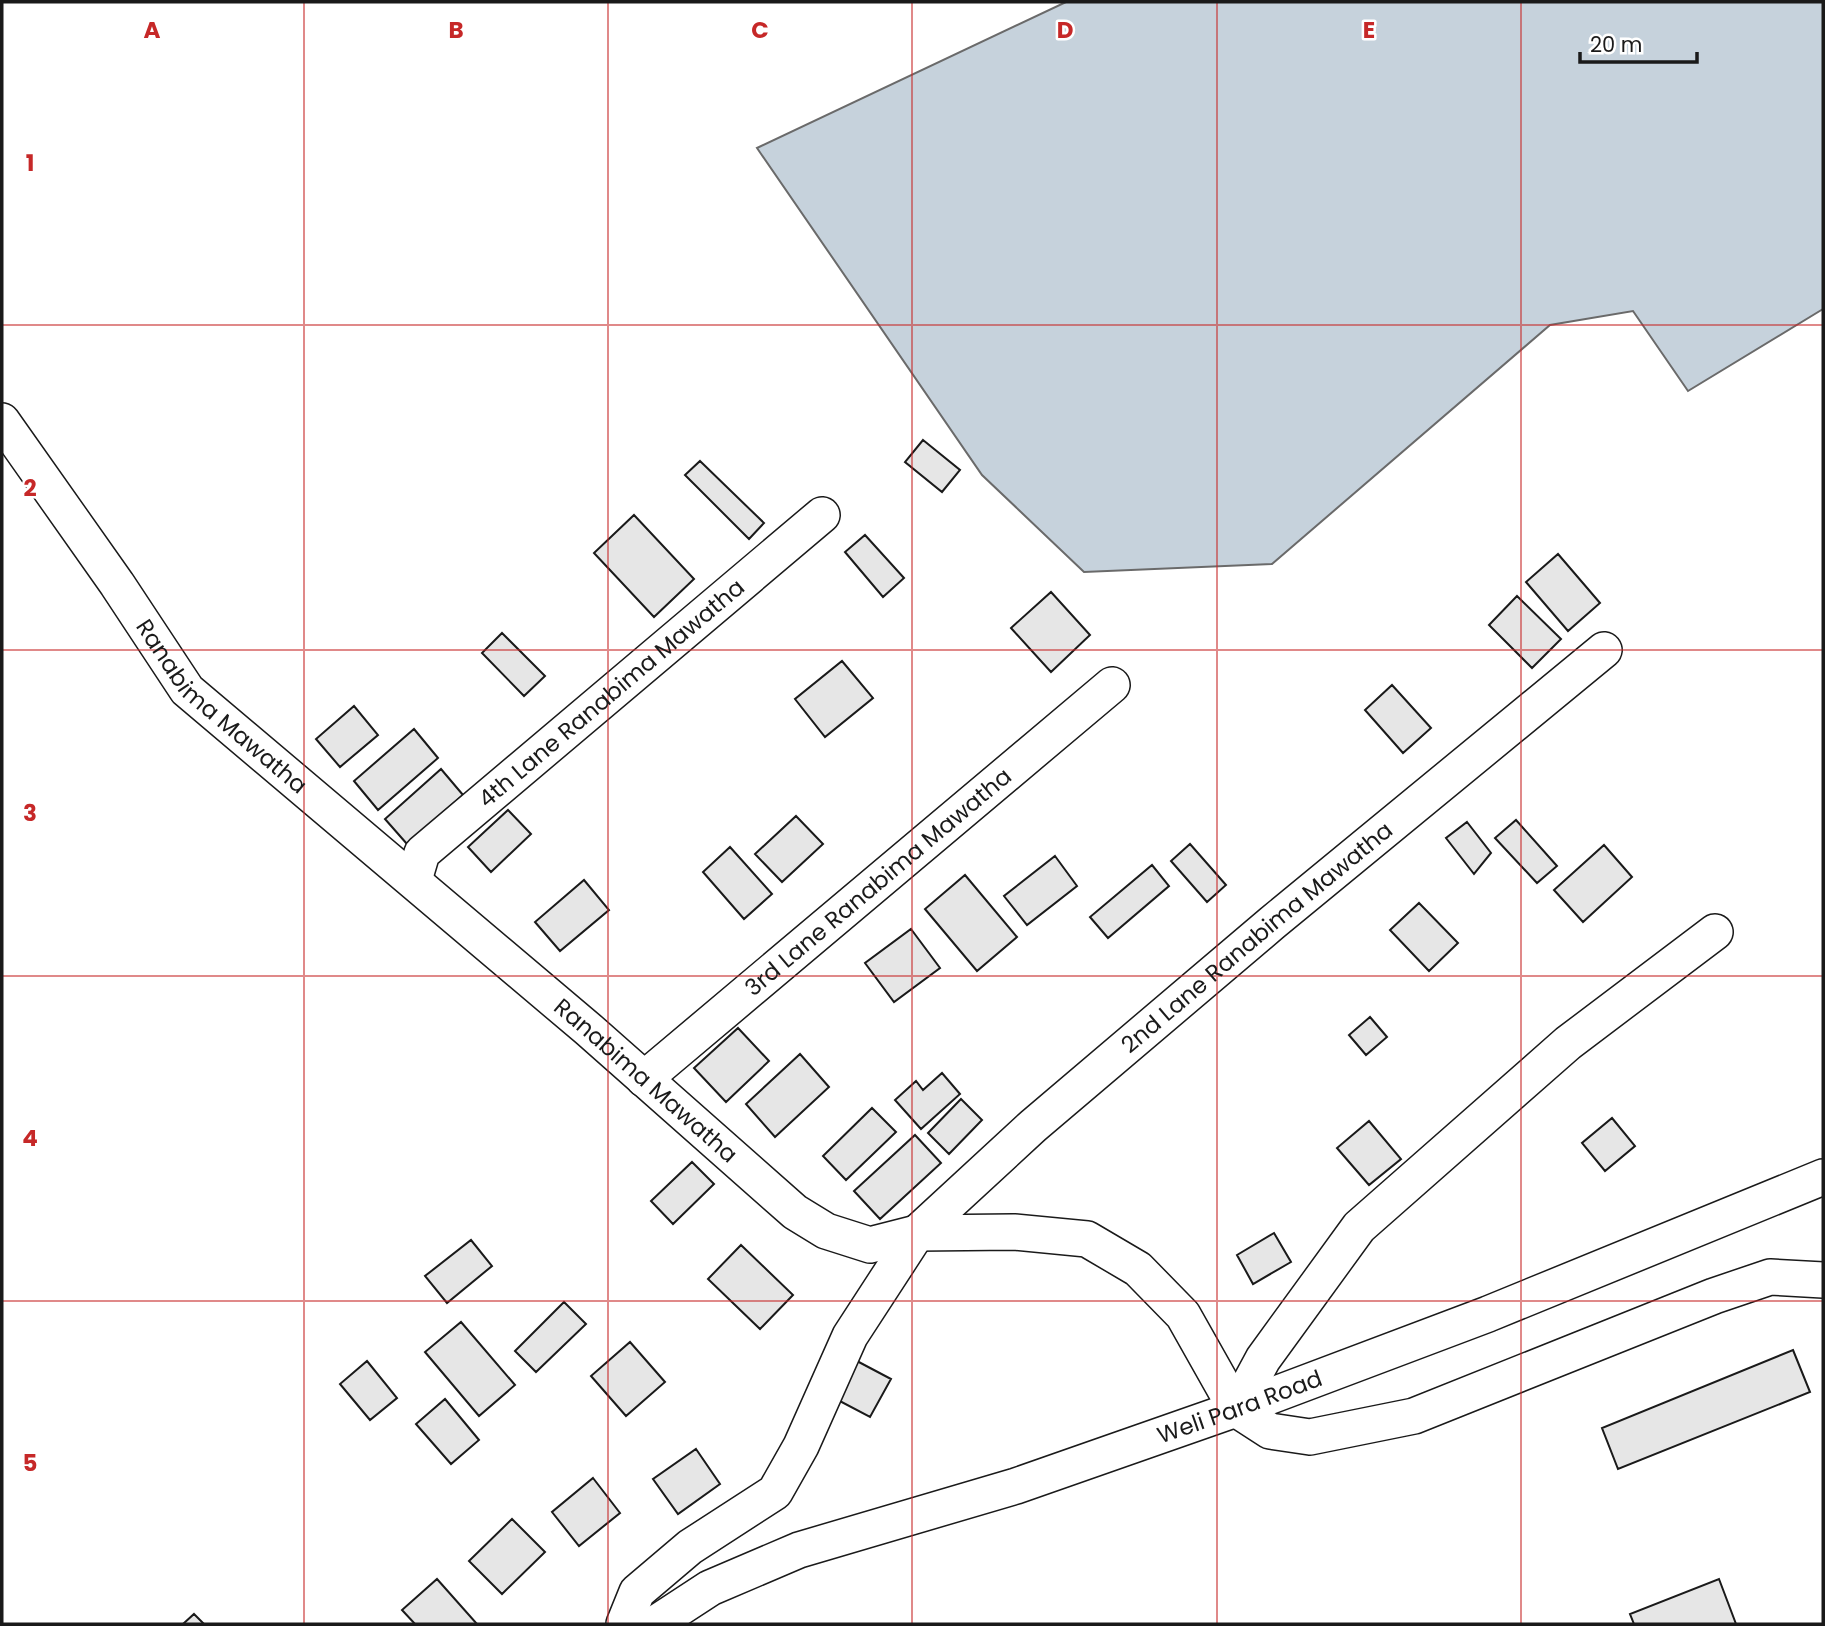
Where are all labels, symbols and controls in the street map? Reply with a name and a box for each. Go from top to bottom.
text: A [144,14,161,46]
text: B [448,14,464,46]
text: C [751,14,769,46]
text: D [1057,14,1073,46]
text: E [1363,14,1375,46]
scale bar [1580,21,1697,65]
text: 20 m [1590,30,1643,59]
text: 1 [26,147,34,179]
text: 2 [23,472,37,504]
street label: 4th Lane Ranabima Mawatha [471,571,751,815]
street label: Ranabima Mawatha [128,613,314,801]
street label: 3rd Lane Ranabima Mawatha [738,760,1018,1003]
text: 3 [23,797,37,829]
street label: 2nd Lane Ranabima Mawatha [1114,814,1399,1060]
street label: Ranabima Mawatha [547,991,745,1170]
text: 4 [22,1122,38,1154]
street label: Weli Para Road [1153,1362,1327,1451]
text: 5 [23,1447,37,1479]

